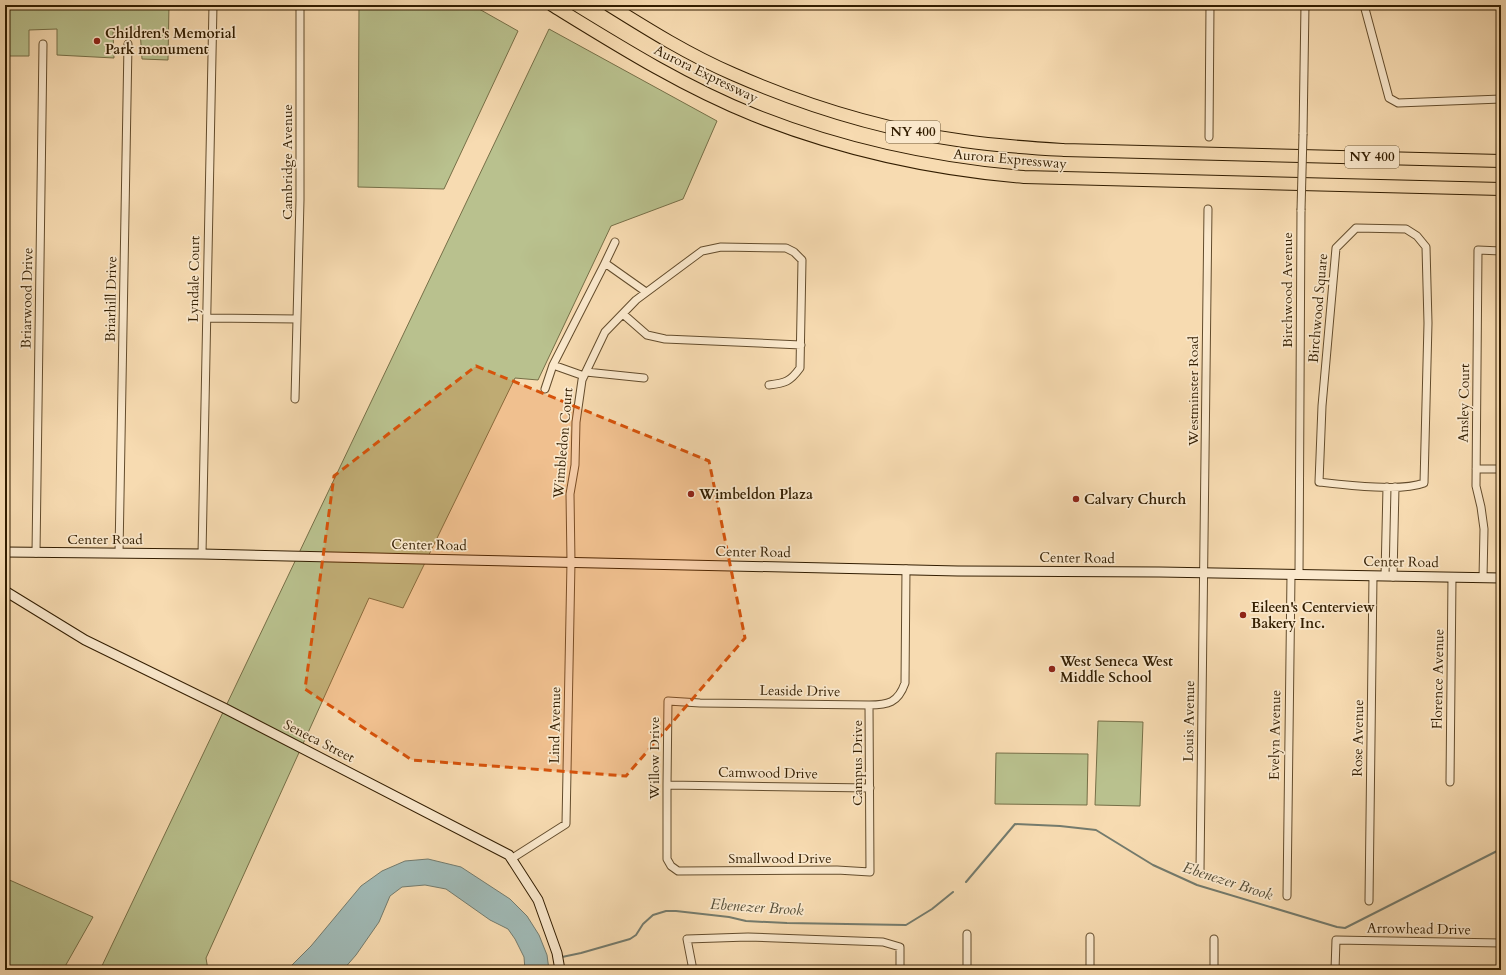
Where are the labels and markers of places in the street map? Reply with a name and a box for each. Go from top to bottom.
place label: Children's Memorial Park monument [105,24,236,59]
marker: Children's Memorial Park monument [92,36,102,46]
place label: Wimbeldon Plaza [698,485,813,504]
marker: Wimbeldon Plaza [686,489,696,499]
place label: Calvary Church [1084,490,1187,509]
marker: Calvary Church [1071,494,1081,504]
place label: Eileen's Centerview Bakery Inc. [1251,598,1375,633]
marker: Eileen's Centerview Bakery Inc. [1238,610,1248,620]
place label: West Seneca West Middle School [1059,652,1173,687]
marker: West Seneca West Middle School [1047,664,1057,674]

